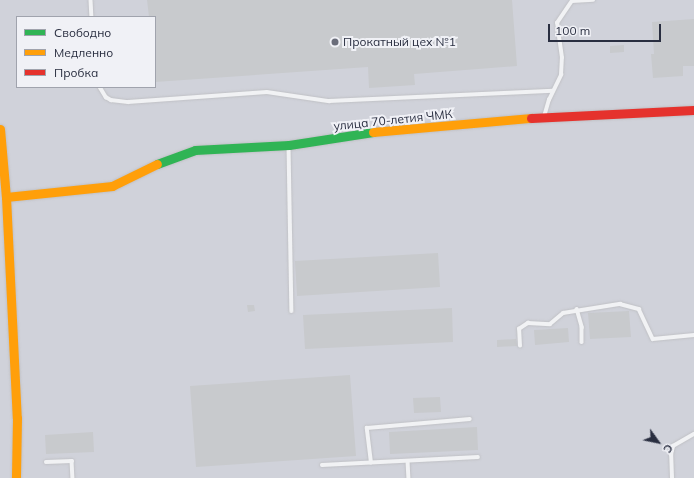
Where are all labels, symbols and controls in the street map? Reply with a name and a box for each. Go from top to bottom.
legend [16,16,156,88]
scale bar [550,16,663,42]
text: 100 m [555,23,590,38]
text: Свободно [54,25,111,40]
place label: Прокатный цех №1 [343,35,456,49]
marker: Прокатный цех №1 [330,37,340,47]
text: Медленно [54,45,113,60]
text: Пробка [54,65,98,80]
street label: улица 70-летия ЧМК [333,107,453,133]
north arrow [638,422,678,462]
text: С [660,442,676,456]

